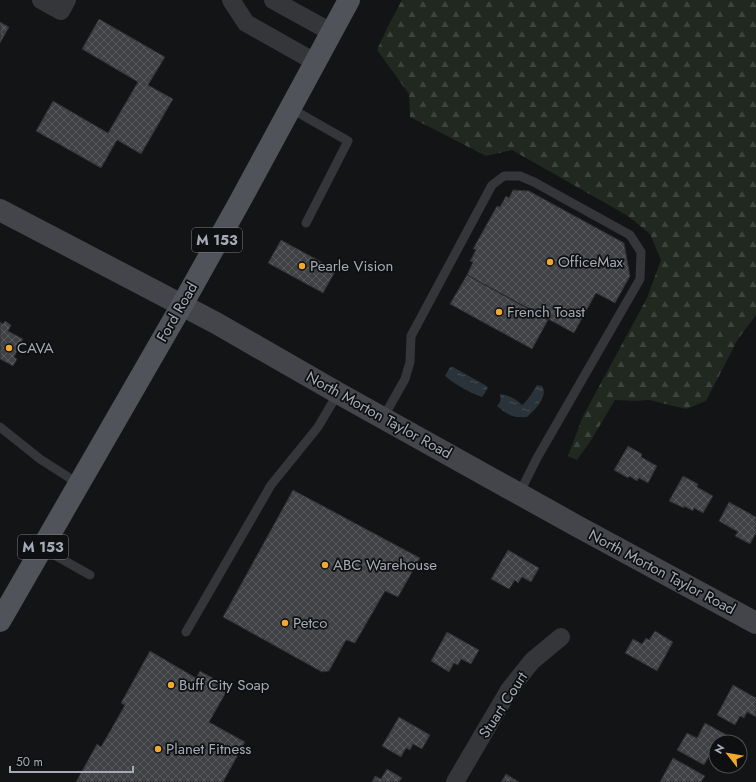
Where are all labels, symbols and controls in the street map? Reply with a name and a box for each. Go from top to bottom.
road number: M 153 [192,228,242,252]
place label: OfficeMax [558,251,624,273]
place label: Pearle Vision [310,255,393,277]
marker: OfficeMax [545,257,555,267]
marker: Pearle Vision [297,261,307,271]
street label: Ford Road [151,278,203,346]
place label: French Toast [507,301,585,323]
marker: French Toast [494,307,504,317]
place label: CAVA [17,337,54,359]
marker: CAVA [4,343,14,353]
street label: North Morton Taylor Road [302,366,456,464]
street label: North Morton Taylor Road [585,524,739,620]
road number: M 153 [18,535,68,559]
place label: ABC Warehouse [333,554,437,576]
marker: ABC Warehouse [320,560,330,570]
place label: Petco [293,612,327,634]
marker: Petco [280,618,290,628]
street label: Stuart Court [473,667,533,743]
place label: Buff City Soap [179,674,270,696]
marker: Buff City Soap [166,680,176,690]
north arrow [708,734,748,774]
place label: Planet Fitness [166,738,251,760]
text: N [710,741,729,757]
marker: Planet Fitness [153,744,163,754]
scale bar [10,748,133,774]
text: 50 m [16,753,43,771]

